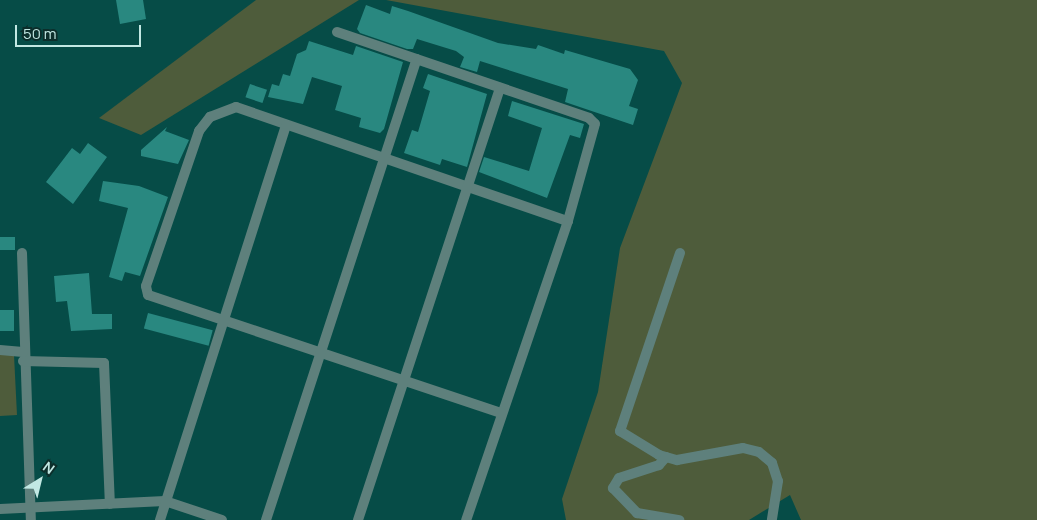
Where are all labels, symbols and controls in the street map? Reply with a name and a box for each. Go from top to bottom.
scale bar [18,15,144,47]
text: 50 m [23,23,57,44]
north arrow [15,455,65,505]
text: N [39,457,59,478]

